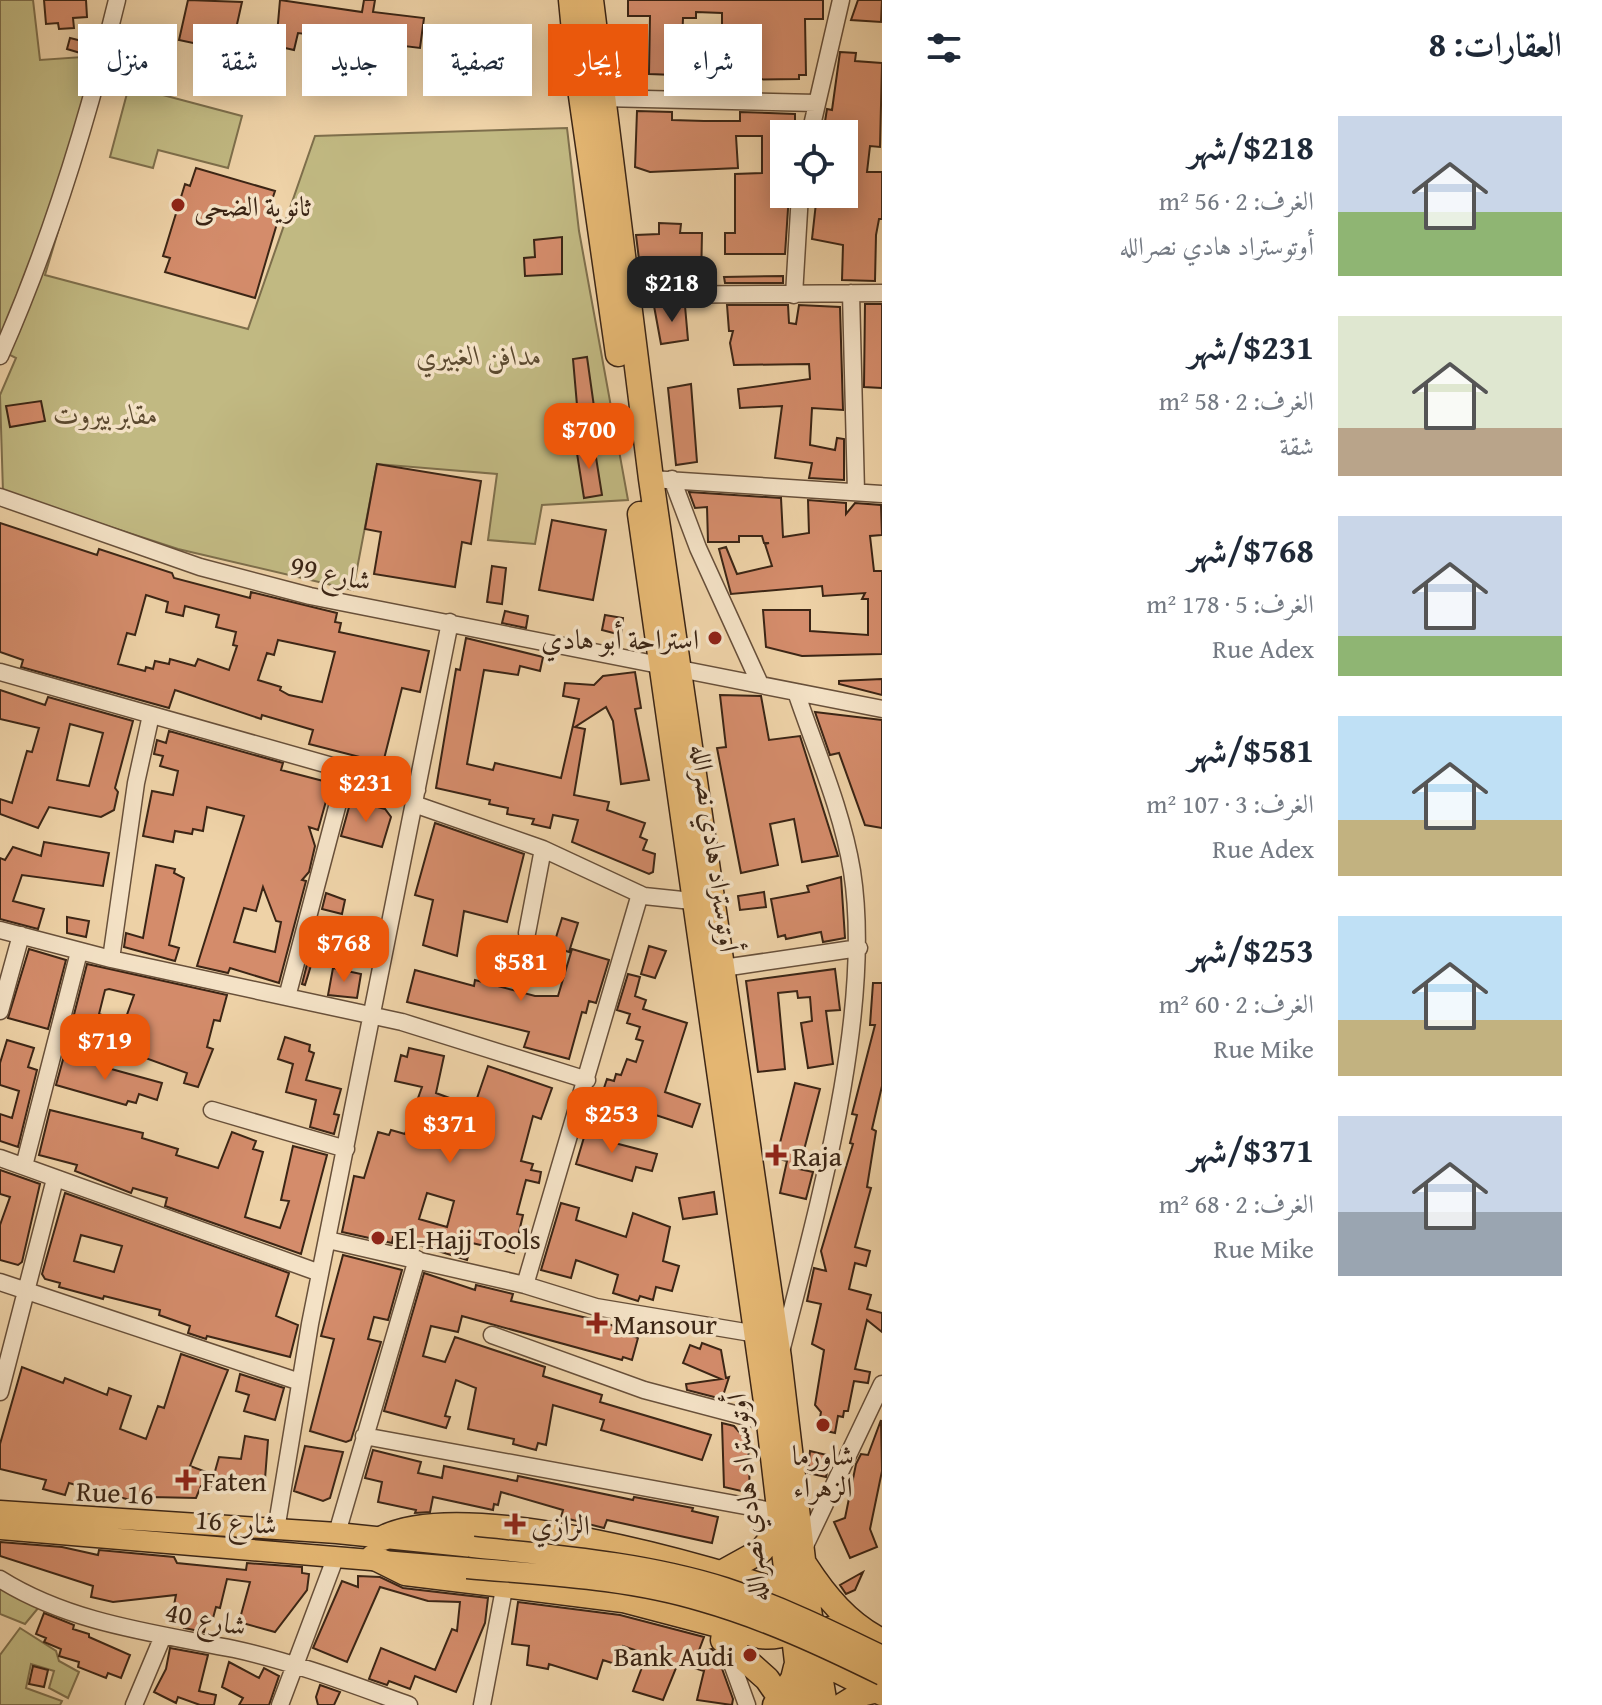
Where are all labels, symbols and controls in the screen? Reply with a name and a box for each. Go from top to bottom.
text: العقارات: 8 [1428,19,1562,68]
chip: منزل [78,24,177,96]
chip: شقة [193,24,286,96]
chip: جديد [302,24,407,96]
chip: تصفية [423,24,532,96]
chip: إيجار [548,24,648,96]
chip: شراء [664,24,762,96]
icon: filters [922,26,966,70]
map controls [770,120,858,208]
button: locate [770,120,858,208]
text: $218/شهر [1188,122,1314,171]
icon: home [1402,148,1498,244]
text: الغرف: 2 · 56 m² [1159,181,1314,220]
place label: ثانوية الضحى [194,185,312,226]
marker: ثانوية الضحى [169,196,187,214]
text: أوتوستراد هادي نصرالله [1119,226,1314,265]
pin: $218 [625,256,719,324]
text: $218 [645,262,699,301]
text: $231/شهر [1188,322,1314,371]
park label: مدافن الغبيري [416,334,542,378]
icon: home [1402,348,1498,444]
text: الغرف: 2 · 58 m² [1159,381,1314,420]
park label: مقابر بيروت [54,393,158,434]
pin: $700 [542,403,636,471]
text: $700 [562,409,616,448]
text: شقة [1280,426,1314,465]
text: $768/شهر [1188,525,1314,574]
street label: شارع 99 [286,543,375,604]
icon: home [1402,548,1498,644]
text: الغرف: 5 · 178 m² [1146,584,1314,623]
place label: استراحة أبو هادي [541,618,699,662]
marker: استراحة أبو هادي [706,629,724,647]
text: Rue Adex [1212,629,1314,668]
text: $581/شهر [1188,725,1314,774]
street label: أوتوستراد هادي نصرالله [678,741,751,956]
icon: home [1402,748,1498,844]
pin: $231 [319,756,413,824]
text: $231 [339,762,393,801]
text: الغرف: 3 · 107 m² [1146,784,1314,823]
text: Rue Adex [1212,829,1314,868]
pin: $768 [297,916,391,984]
text: $768 [317,922,371,961]
text: $253/شهر [1188,925,1314,974]
pin: $581 [474,935,568,1003]
text: $581 [494,941,548,980]
icon: home [1402,948,1498,1044]
text: الغرف: 2 · 60 m² [1159,984,1314,1023]
pin: $719 [58,1014,152,1082]
text: $719 [78,1020,132,1059]
text: Rue Mike [1214,1029,1314,1068]
pin: $253 [565,1087,659,1155]
text: $253 [585,1093,639,1132]
pin: $371 [403,1097,497,1165]
text: $371 [423,1103,477,1142]
text: $371/شهر [1188,1125,1314,1174]
place label: Raja [792,1135,843,1176]
marker: Raja [767,1146,785,1164]
icon: home [1402,1148,1498,1244]
text: الغرف: 2 · 68 m² [1159,1184,1314,1223]
place label: El-Hajj Tools [394,1218,541,1259]
marker: El-Hajj Tools [369,1229,387,1247]
text: Rue Mike [1214,1229,1314,1268]
place label: Mansour [613,1303,717,1344]
marker: Mansour [588,1314,606,1332]
street label: أوتوستراد هادي نصرالله [715,1391,780,1604]
marker: شاورما الزهراء [814,1416,832,1434]
place label: شاورما الزهراء [792,1434,854,1507]
place label: Faten [202,1460,267,1501]
street label: Rue 16 [75,1469,155,1515]
marker: Faten [177,1471,195,1489]
street label: شارع 16 [194,1498,278,1548]
place label: الرازي [531,1504,590,1548]
marker: الرازي [506,1515,524,1533]
street label: شارع 40 [161,1590,250,1650]
place label: Bank Audi [614,1635,734,1676]
marker: Bank Audi [741,1646,759,1664]

